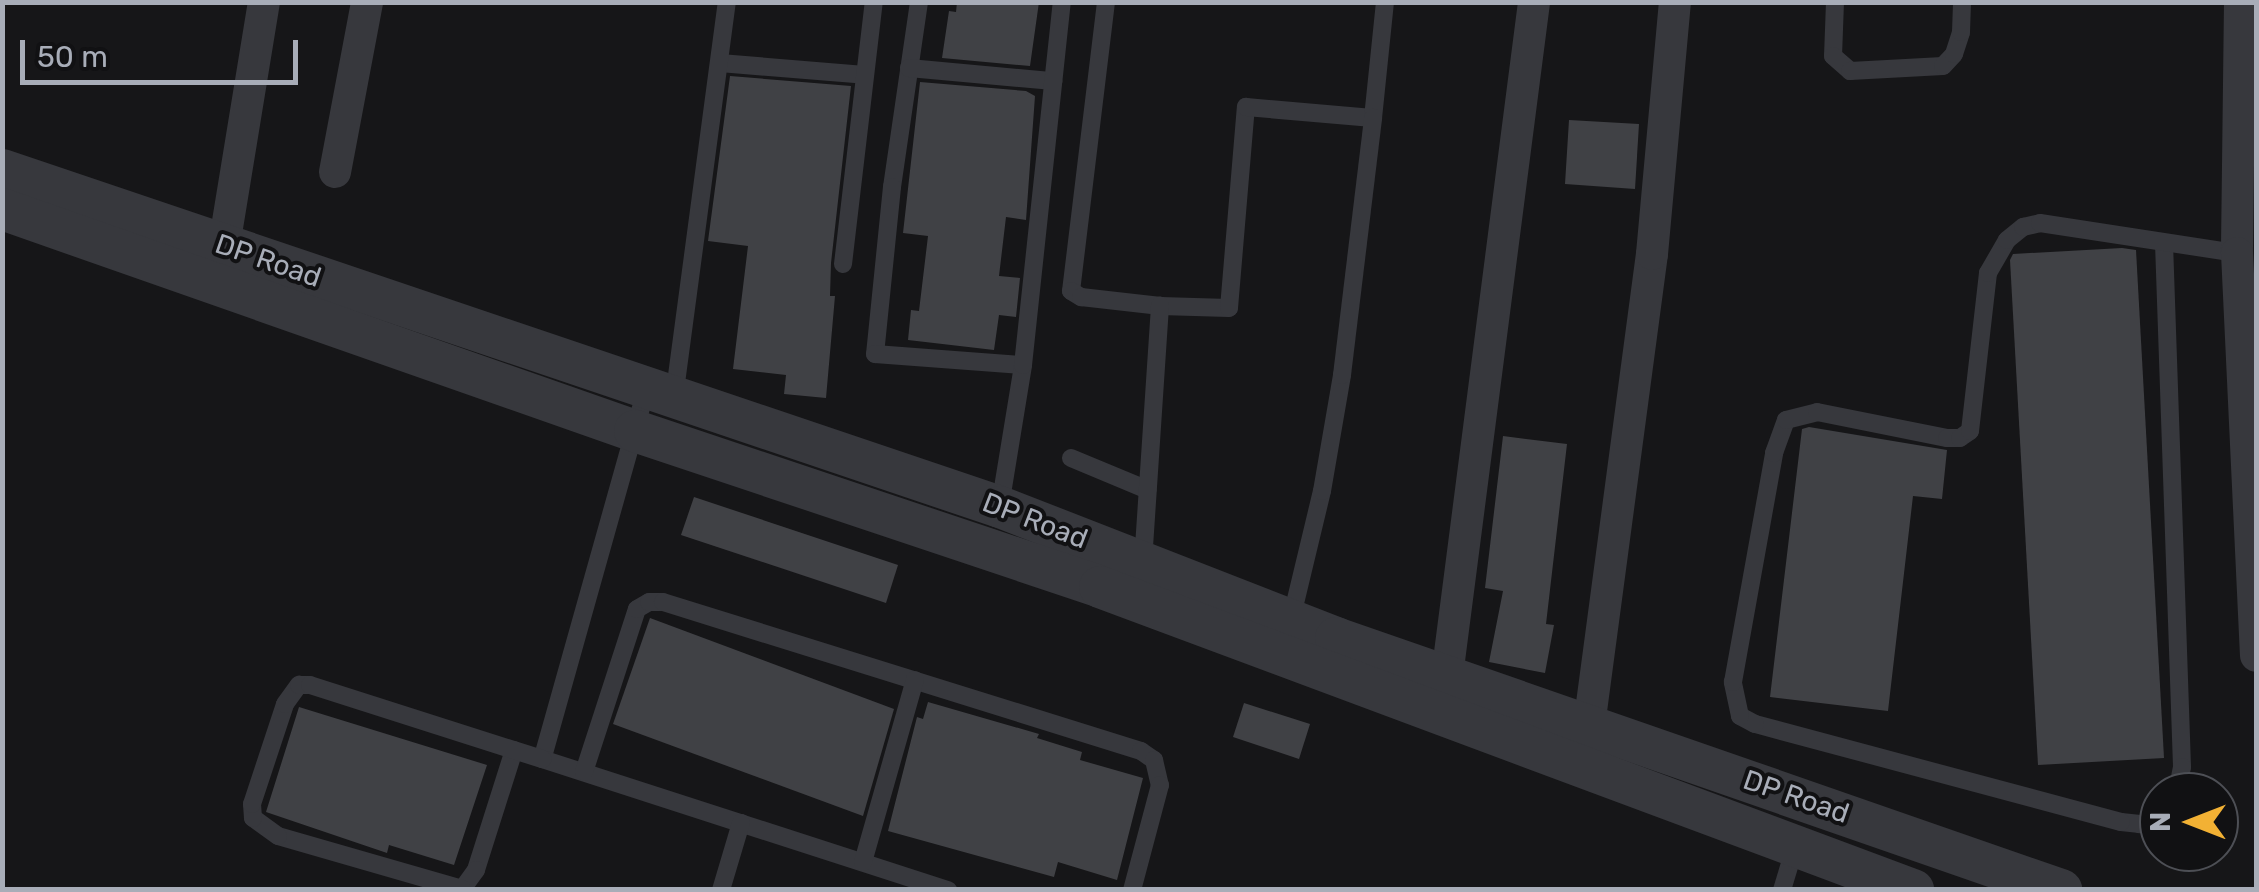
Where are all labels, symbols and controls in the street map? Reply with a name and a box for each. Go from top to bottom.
scale bar [25,20,302,82]
text: 50 m [37,39,108,75]
street label: DP Road [210,227,326,295]
street label: DP Road [977,486,1093,556]
street label: DP Road [1738,763,1854,831]
north arrow [2139,772,2239,872]
text: N [2144,812,2177,832]

